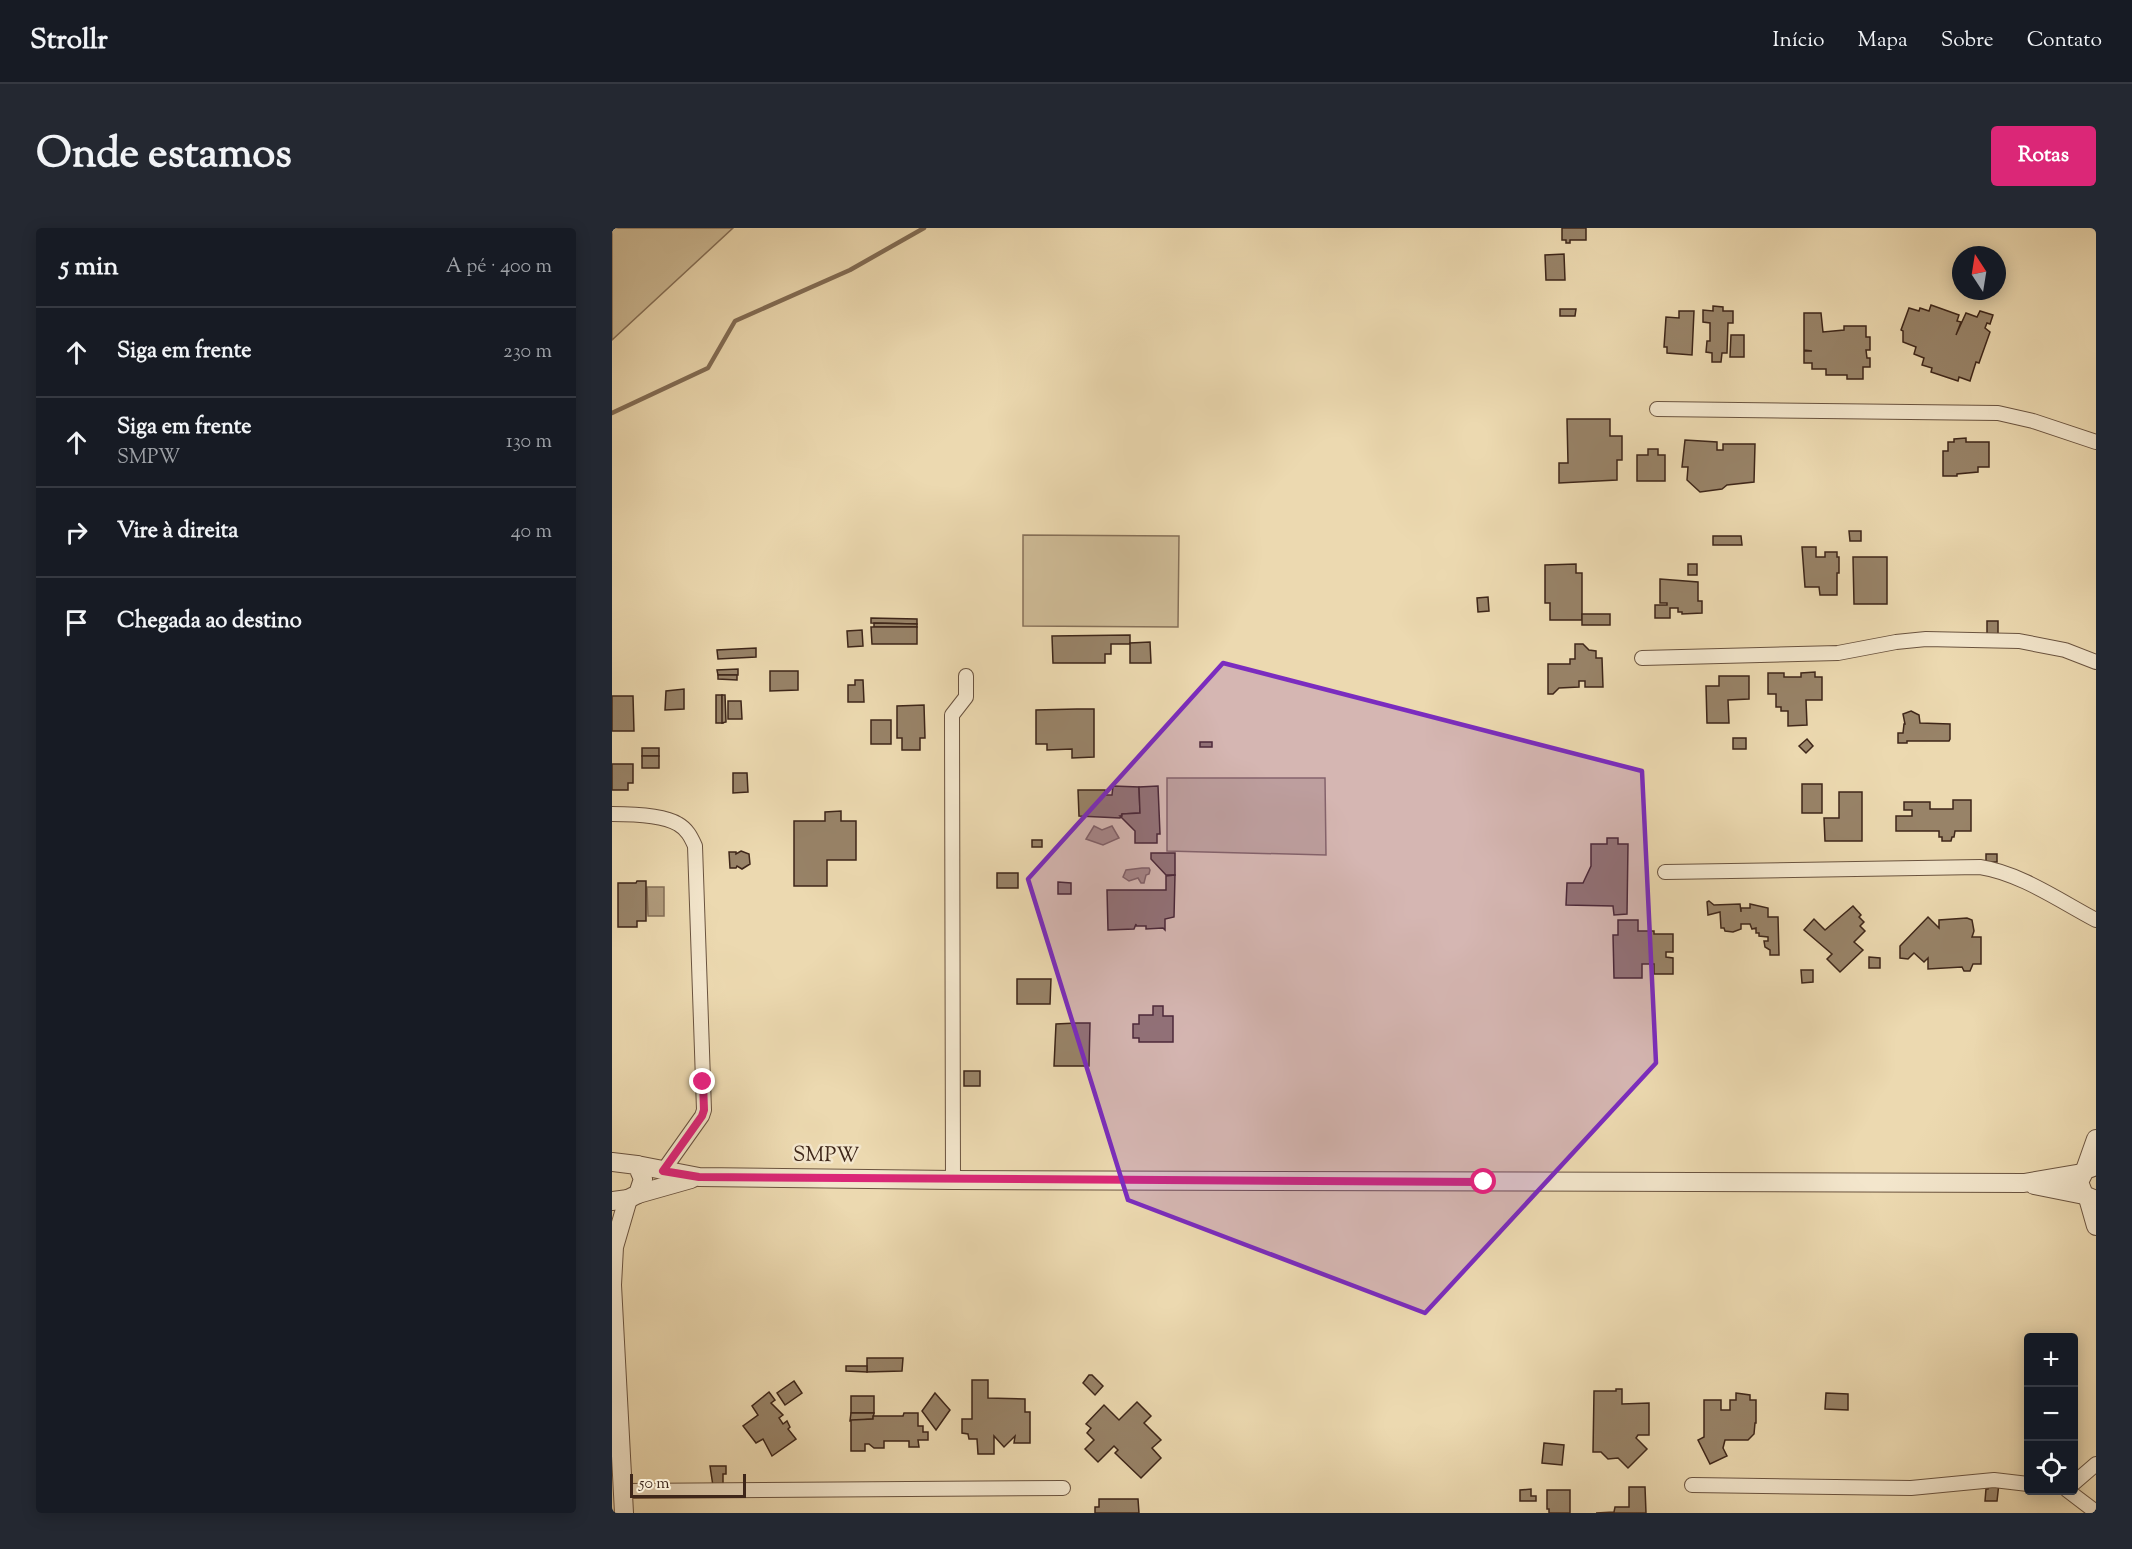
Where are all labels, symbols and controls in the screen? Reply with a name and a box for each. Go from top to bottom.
text: Strollr [30,21,108,61]
text: Início [1773,26,1825,56]
text: Mapa [1858,26,1908,56]
text: Sobre [1941,26,1994,56]
text: Contato [2027,26,2102,56]
text: Onde estamos [36,126,292,186]
button: Rotas [1991,126,2096,186]
north arrow [1952,246,2006,300]
text: 5 min [60,249,119,286]
text: A pé · 400 m [446,253,552,282]
icon: ahead [60,336,93,369]
text: Siga em frente [117,336,252,368]
text: 230 m [503,338,552,367]
text: Siga em frente [117,412,252,444]
icon: ahead [60,426,93,459]
text: 130 m [506,428,552,457]
text: SMPW [117,444,180,473]
icon: right [60,516,93,549]
text: Vire à direita [117,516,239,548]
text: 40 m [511,518,552,547]
icon: arrive [60,606,93,639]
text: Chegada ao destino [117,606,302,638]
route end [689,1068,715,1094]
street label: SMPW [793,1140,859,1172]
route start [1470,1168,1496,1194]
map controls [2024,1333,2078,1495]
button: + [2024,1333,2078,1387]
button: − [2024,1387,2078,1441]
button: locate [2024,1441,2078,1495]
scale bar [630,1471,746,1498]
text: 50 m [639,1473,670,1496]

